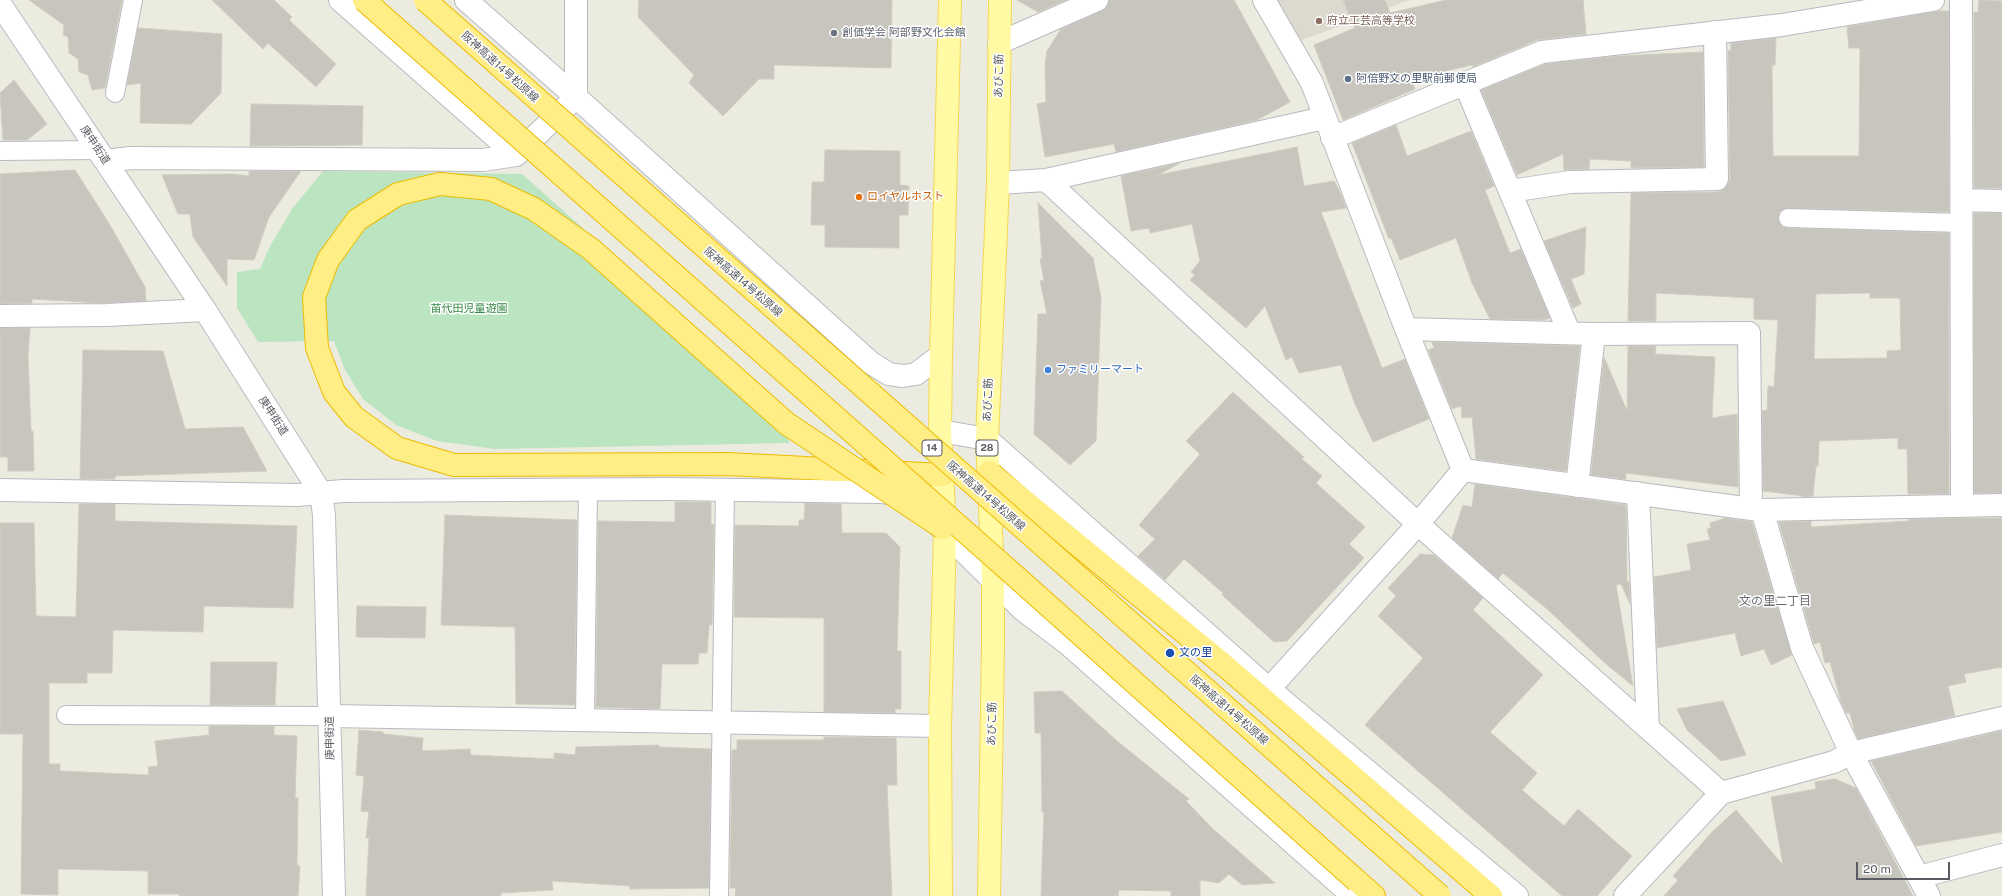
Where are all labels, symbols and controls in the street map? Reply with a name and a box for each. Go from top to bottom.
place label: 府立工芸高等学校 [1327,14,1415,28]
marker: 府立工芸高等学校 [1314,16,1324,26]
place label: 創価学会 阿部野文化会館 [842,26,966,40]
marker: 創価学会 阿部野文化会館 [829,28,839,38]
street label: 阪神高速14号松原線 [459,29,541,105]
street label: あびこ筋 [992,54,1006,98]
place label: 阿倍野文の里駅前郵便局 [1356,72,1477,86]
marker: 阿倍野文の里駅前郵便局 [1343,74,1353,84]
street label: 庚申街道 [77,123,113,167]
place label: ロイヤルホスト [867,190,944,204]
marker: ロイヤルホスト [854,192,864,202]
street label: 阪神高速14号松原線 [701,244,785,320]
park label: 苗代田児童遊園 [431,302,507,316]
place label: ファミリーマート [1056,363,1144,377]
marker: ファミリーマート [1043,365,1053,375]
street label: あびこ筋 [981,378,995,422]
street label: 庚申街道 [255,394,291,438]
road number: 14 [922,440,942,456]
road number: 28 [976,440,998,456]
street label: 阪神高速14号松原線 [944,458,1028,534]
district label: 文の里二丁目 [1739,594,1811,608]
place label: 文の里 [1179,646,1212,660]
marker: 文の里 [1164,647,1176,659]
street label: 阪神高速14号松原線 [1187,672,1271,748]
street label: あびこ筋 [985,702,999,746]
street label: 庚申街道 [323,716,337,760]
scale bar [1858,854,1952,880]
text: 20 m [1863,862,1891,876]

